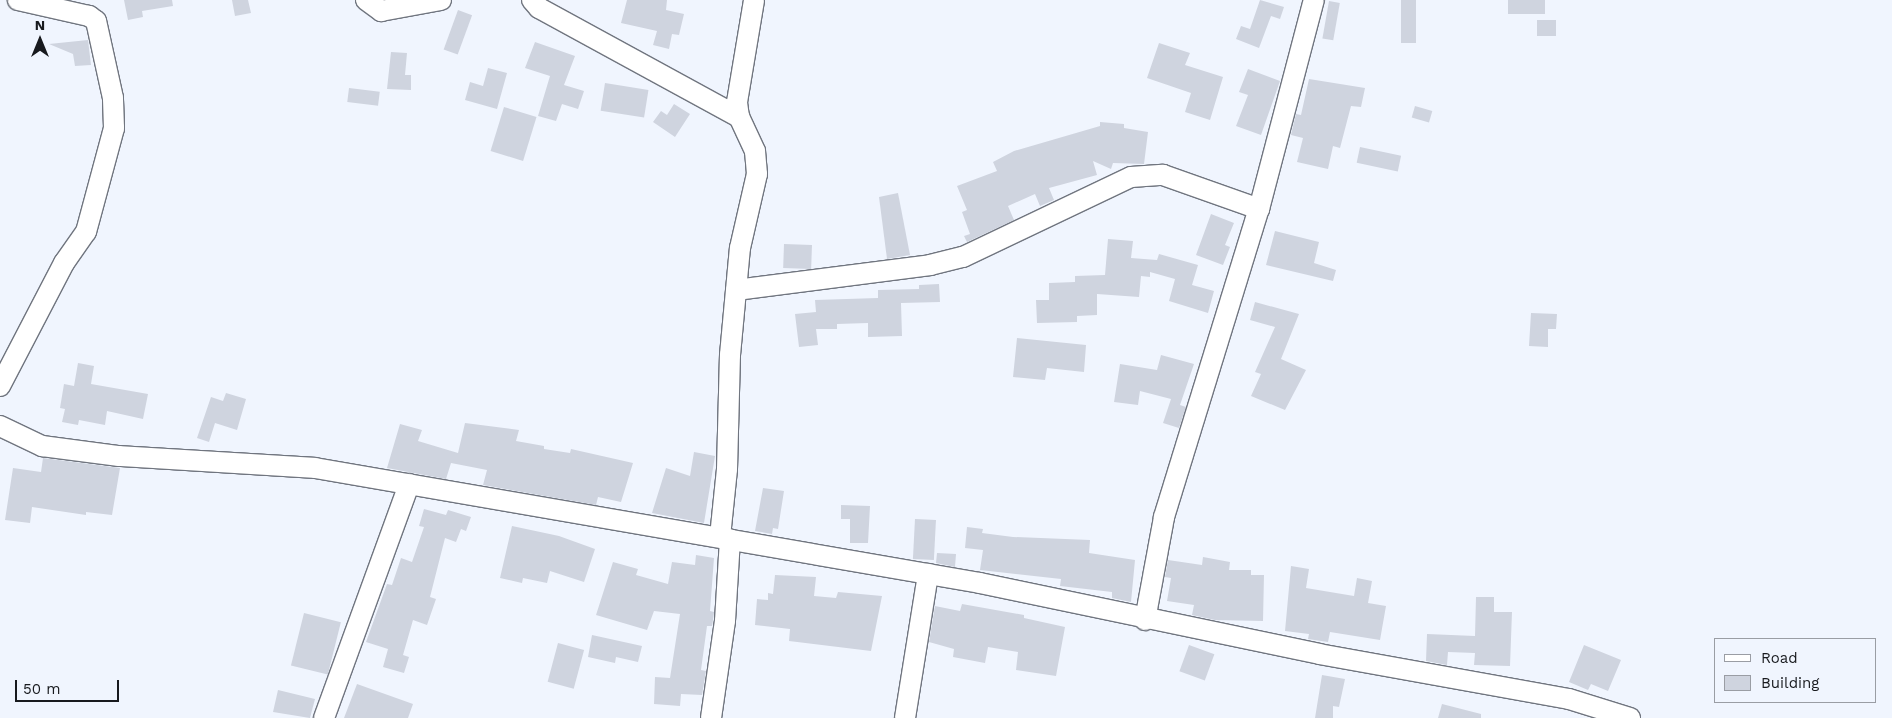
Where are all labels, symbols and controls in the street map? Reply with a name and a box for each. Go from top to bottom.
north arrow [15,15,65,65]
text: N [35,17,45,33]
legend [1714,638,1877,703]
text: Road [1761,649,1798,667]
scale bar [18,670,121,702]
text: Building [1761,674,1819,692]
text: 50 m [23,680,60,698]

